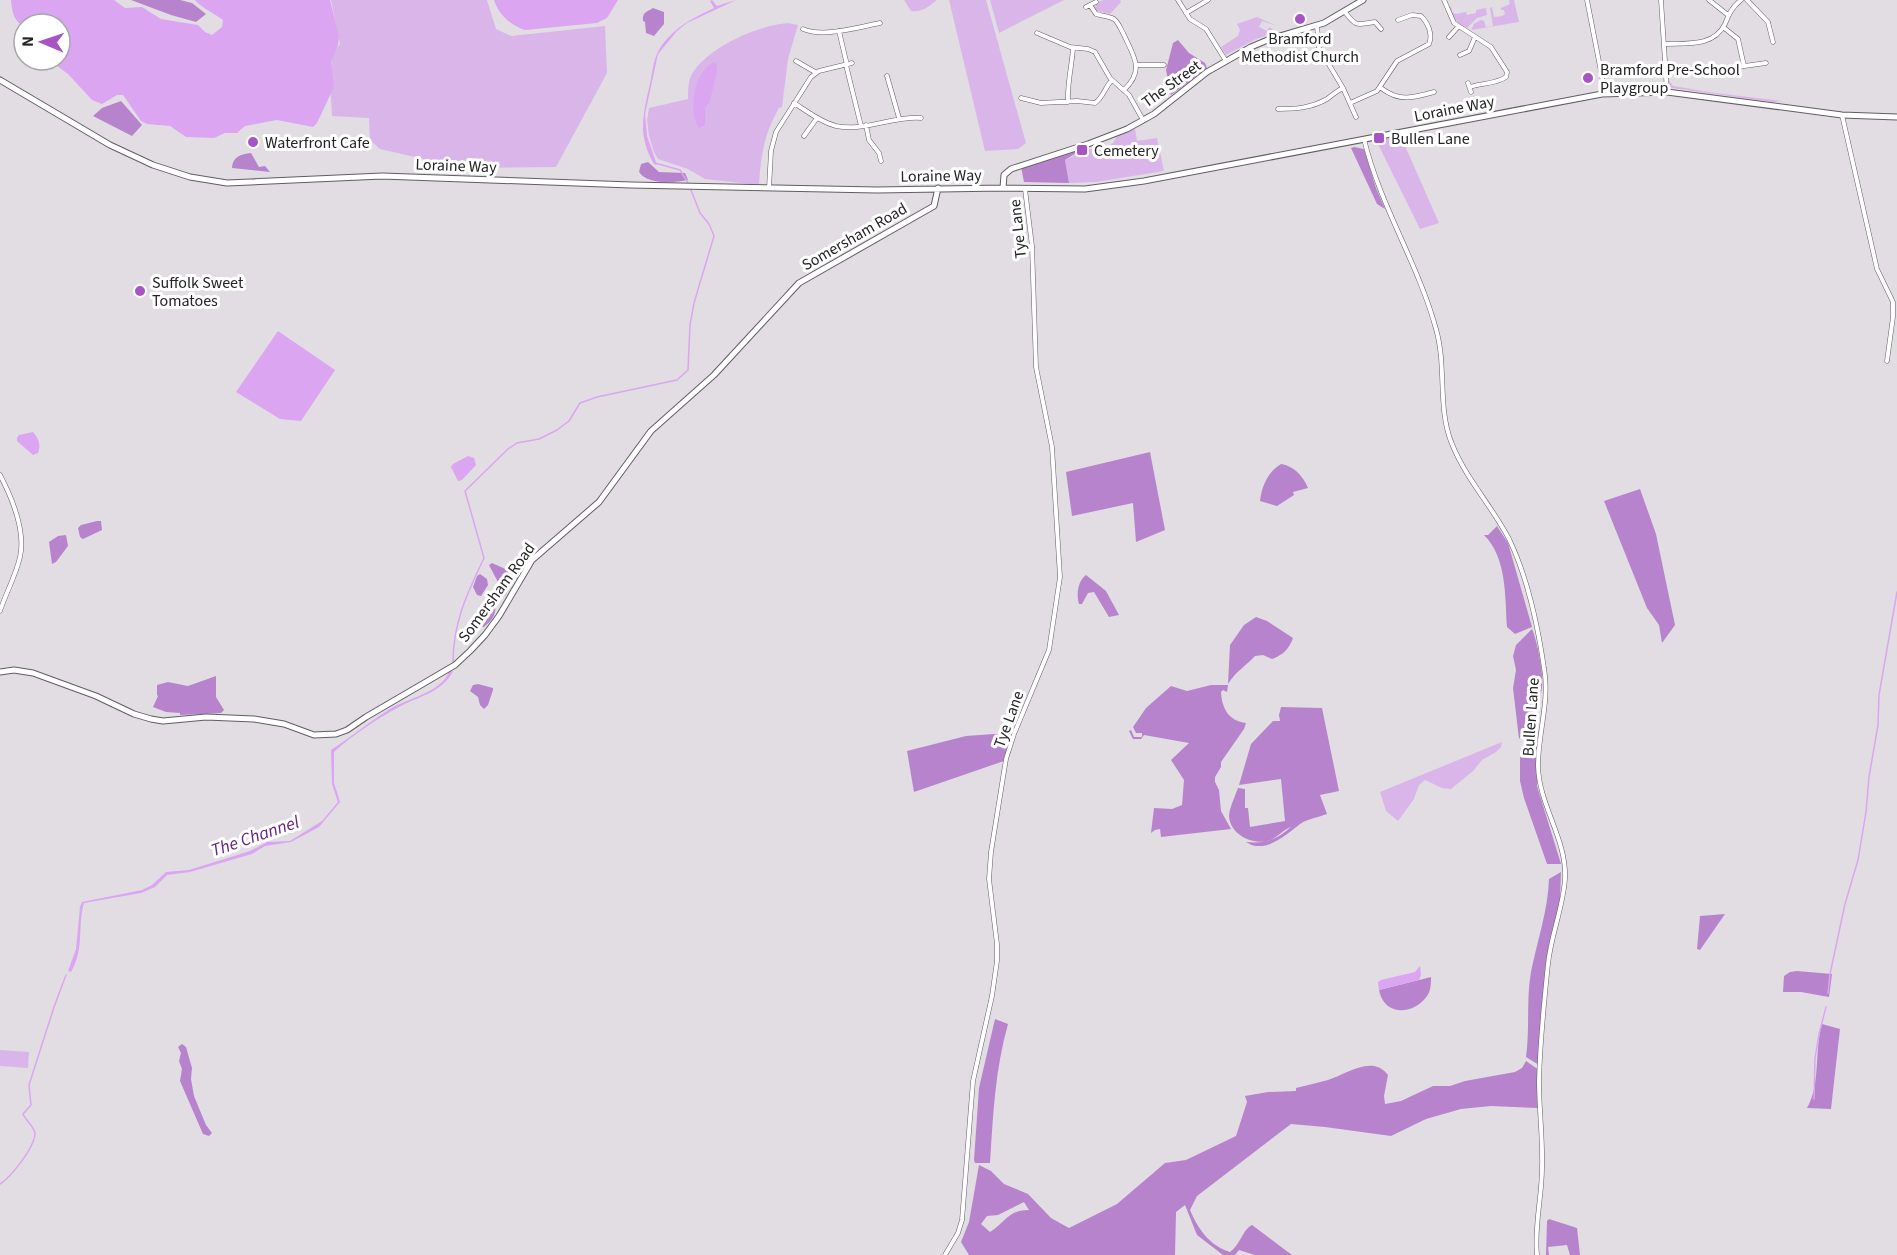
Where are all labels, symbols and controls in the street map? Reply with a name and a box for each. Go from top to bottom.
north arrow [12,12,72,72]
marker: Bramford Methodist Church [1293,12,1307,26]
place label: Bramford Methodist Church [1241,28,1359,68]
text: N [17,36,39,47]
street label: The Street [1137,54,1206,113]
place label: Bramford Pre-School Playgroup [1600,59,1740,99]
marker: Bramford Pre-School Playgroup [1581,71,1595,85]
street label: Loraine Way [1412,90,1497,128]
place label: Bullen Lane [1391,128,1470,150]
marker: Bullen Lane [1372,131,1386,145]
place label: Waterfront Cafe [265,132,370,154]
marker: Waterfront Cafe [246,135,260,149]
place label: Cemetery [1094,140,1159,162]
marker: Cemetery [1075,143,1089,157]
street label: Loraine Way [415,154,497,178]
street label: Loraine Way [900,164,982,188]
street label: Somersham Road [798,198,911,276]
street label: Tye Lane [1004,198,1032,259]
place label: Suffolk Sweet Tomatoes [152,272,244,312]
marker: Suffolk Sweet Tomatoes [133,284,147,298]
street label: Somersham Road [453,538,540,647]
street label: Bullen Lane [1517,677,1545,757]
street label: Tye Lane [988,688,1029,751]
water label: The Channel [208,810,303,863]

